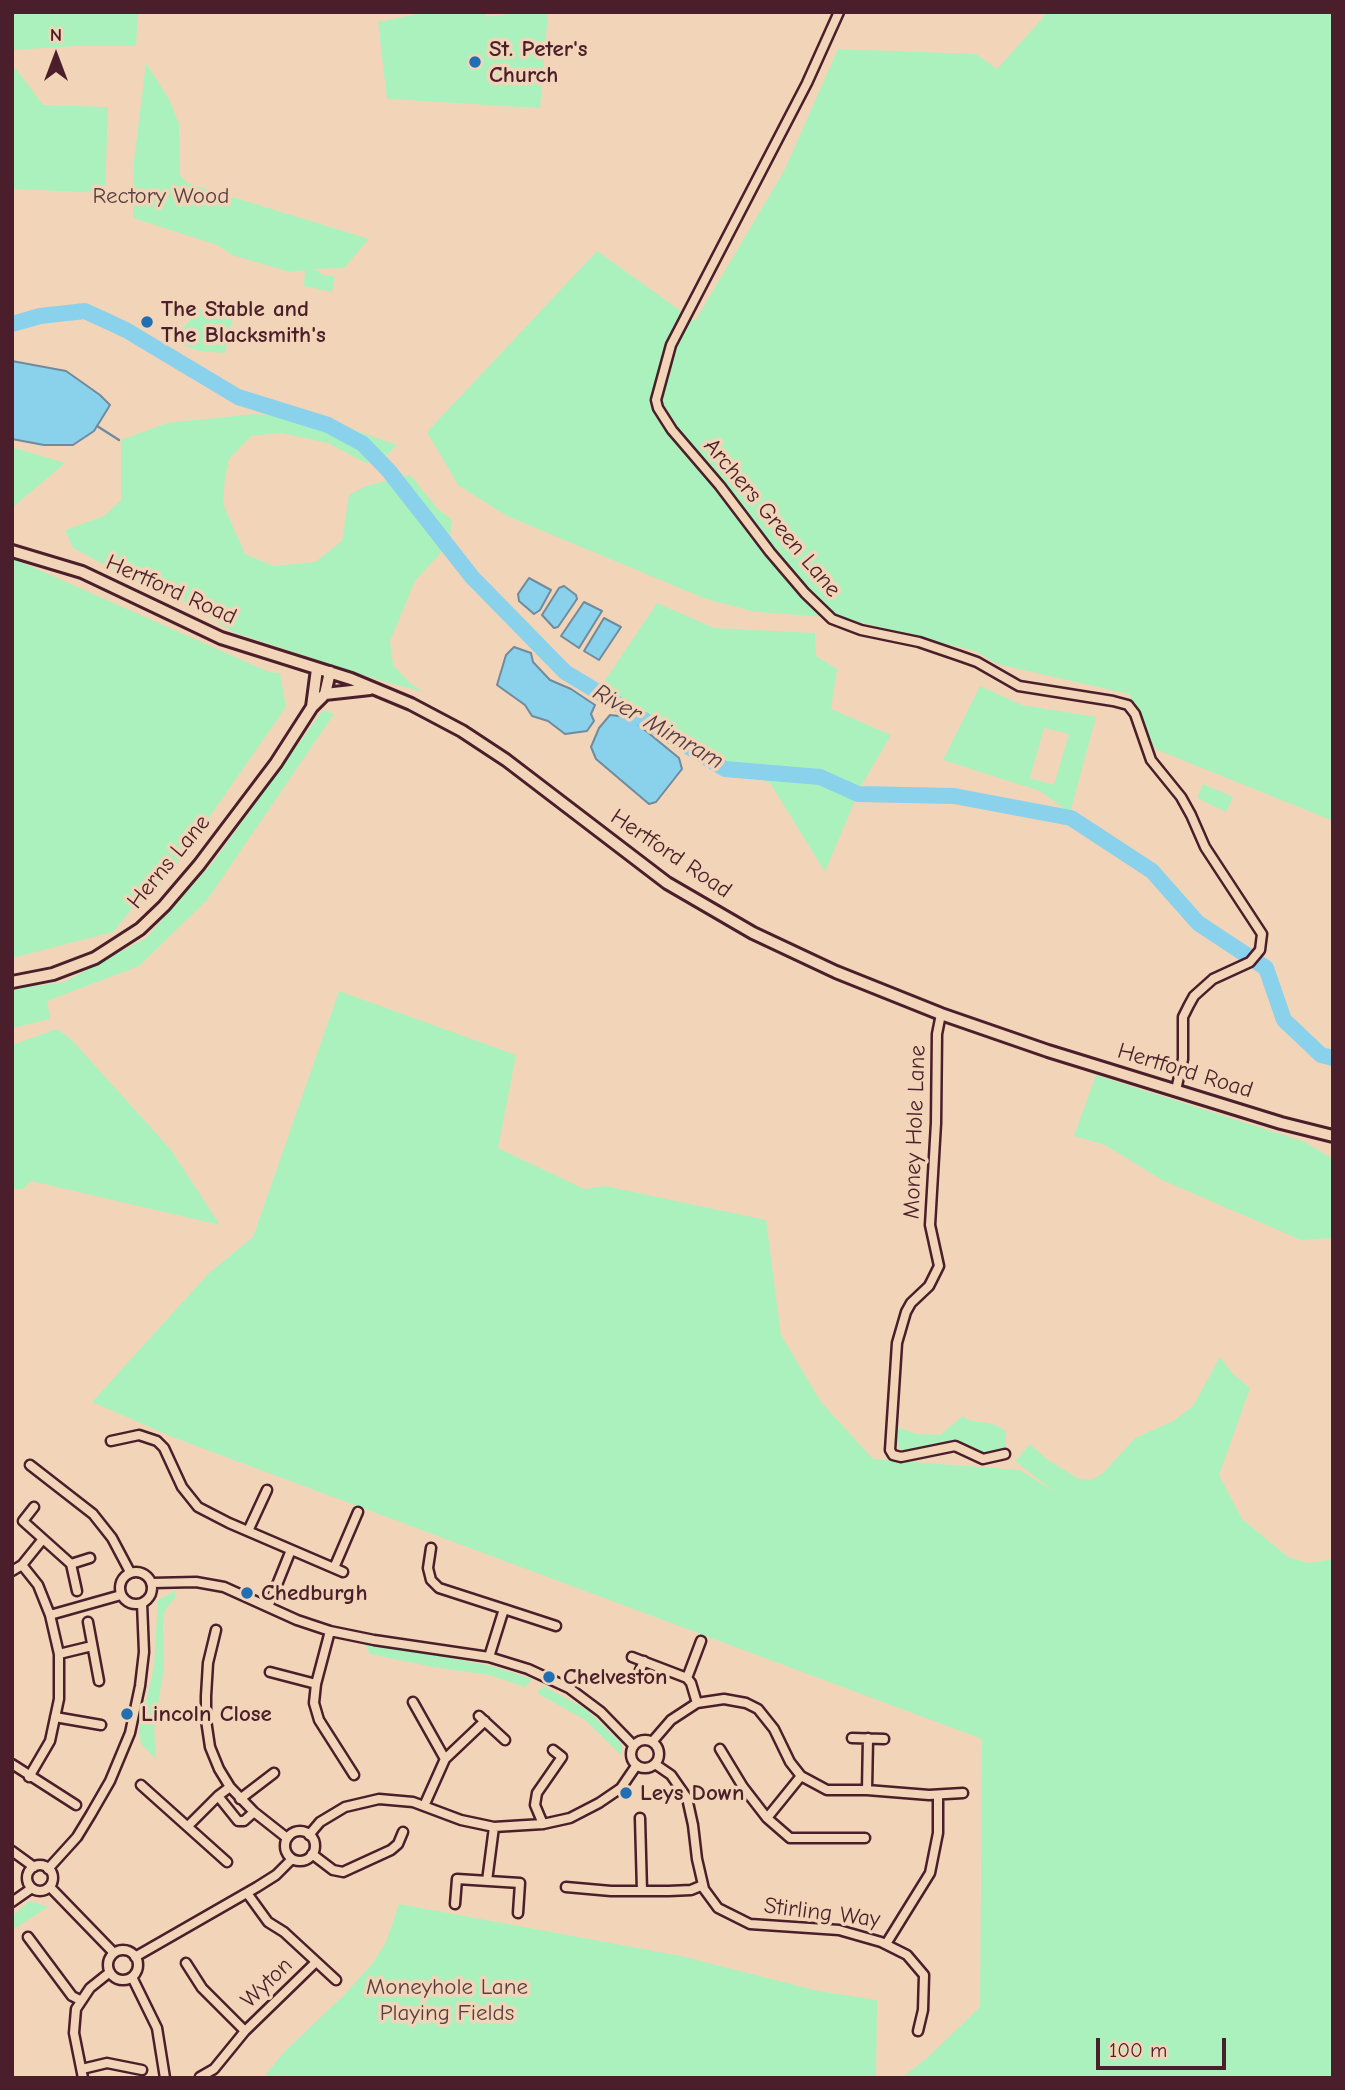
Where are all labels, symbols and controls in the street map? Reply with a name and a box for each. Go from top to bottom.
north arrow [21,21,91,91]
text: N [50,24,62,46]
place label: St. Peter's Church [489,35,588,89]
marker: St. Peter's Church [467,54,483,70]
park label: Rectory Wood [93,182,229,210]
place label: The Stable and The Blacksmith's [161,295,326,349]
marker: The Stable and The Blacksmith's [139,314,155,330]
street label: Archers Green Lane [697,433,847,603]
street label: Hertford Road [101,549,241,631]
water label: River Mimram [588,678,728,776]
street label: Hertford Road [605,803,737,905]
street label: Herns Lane [122,809,216,915]
street label: Hertford Road [1114,1037,1256,1105]
street label: Money Hole Lane [898,1045,932,1219]
place label: Chedburgh [261,1579,368,1607]
marker: Chedburgh [239,1585,255,1601]
place label: Chelveston [563,1663,668,1691]
marker: Chelveston [541,1669,557,1685]
place label: Lincoln Close [141,1700,272,1728]
marker: Lincoln Close [119,1706,135,1722]
place label: Leys Down [640,1779,745,1807]
marker: Leys Down [618,1785,634,1801]
street label: Stirling Way [762,1892,882,1934]
street label: Wyton [235,1952,299,2014]
park label: Moneyhole Lane Playing Fields [366,1973,528,2027]
scale bar [1100,2024,1230,2068]
text: 100 m [1109,2038,1167,2062]

